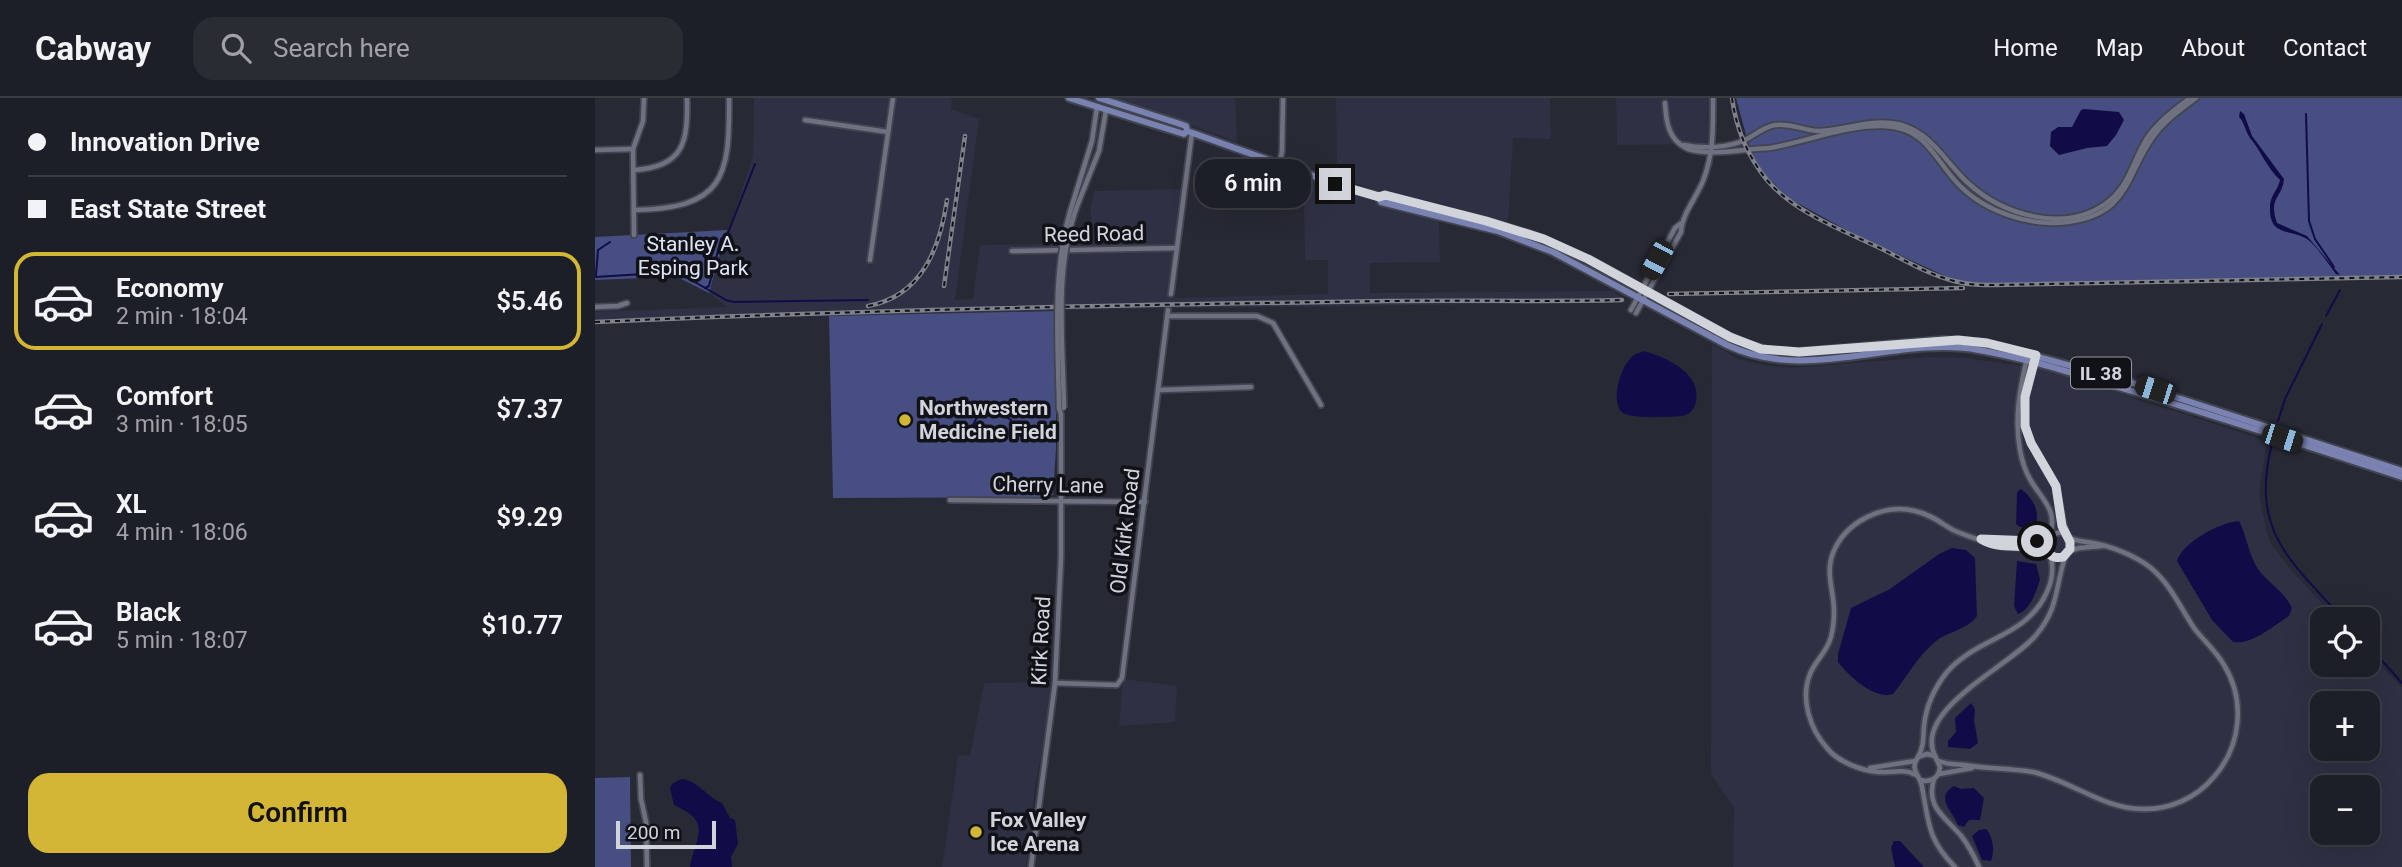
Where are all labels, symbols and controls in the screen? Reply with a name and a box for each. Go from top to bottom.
search box [193,17,683,80]
text: Cabway [35,29,151,68]
icon: search [217,29,255,67]
text: Search here [273,33,410,63]
text: Home [1993,34,2058,62]
text: Map [2096,34,2143,62]
text: About [2181,34,2245,62]
text: Contact [2283,34,2367,62]
text: Innovation Drive [70,127,260,157]
callout: 6 min [1195,160,1311,208]
route end [1319,168,1351,200]
text: 6 min [1224,170,1282,197]
text: East State Street [70,194,266,224]
street label: Reed Road [1044,221,1144,247]
park label: Stanley A. Esping Park [638,232,749,280]
car [1638,237,1677,283]
icon: car [32,270,95,333]
text: Economy [116,273,223,303]
text: $5.46 [496,286,563,316]
text: 2 min · 18:04 [116,303,248,330]
road number: IL 38 [2071,358,2131,388]
car [2132,374,2179,406]
icon: car [32,378,95,441]
text: Comfort [116,381,213,411]
text: $7.37 [496,394,563,424]
place label: Northwestern Medicine Field [919,396,1057,444]
text: 3 min · 18:05 [116,411,248,438]
marker: Northwestern Medicine Field [897,412,913,428]
car [2259,422,2306,454]
street label: Old Kirk Road [1105,467,1145,595]
street label: Cherry Lane [992,472,1104,498]
icon: car [32,486,95,549]
text: XL [116,489,147,519]
text: $9.29 [496,502,563,532]
text: 4 min · 18:06 [116,519,248,546]
route start [2021,525,2053,557]
icon: car [32,594,95,657]
street label: Kirk Road [1027,596,1055,686]
text: Black [116,597,181,627]
map controls [2310,607,2380,845]
button: locate [2310,607,2380,677]
text: $10.77 [481,610,563,640]
text: 5 min · 18:07 [116,627,248,654]
button: + [2310,691,2380,761]
button: Confirm [28,773,567,853]
button: − [2310,775,2380,845]
place label: Fox Valley Ice Arena [990,808,1087,856]
scale bar [616,818,716,850]
text: 200 m [627,821,680,844]
marker: Fox Valley Ice Arena [968,824,984,840]

